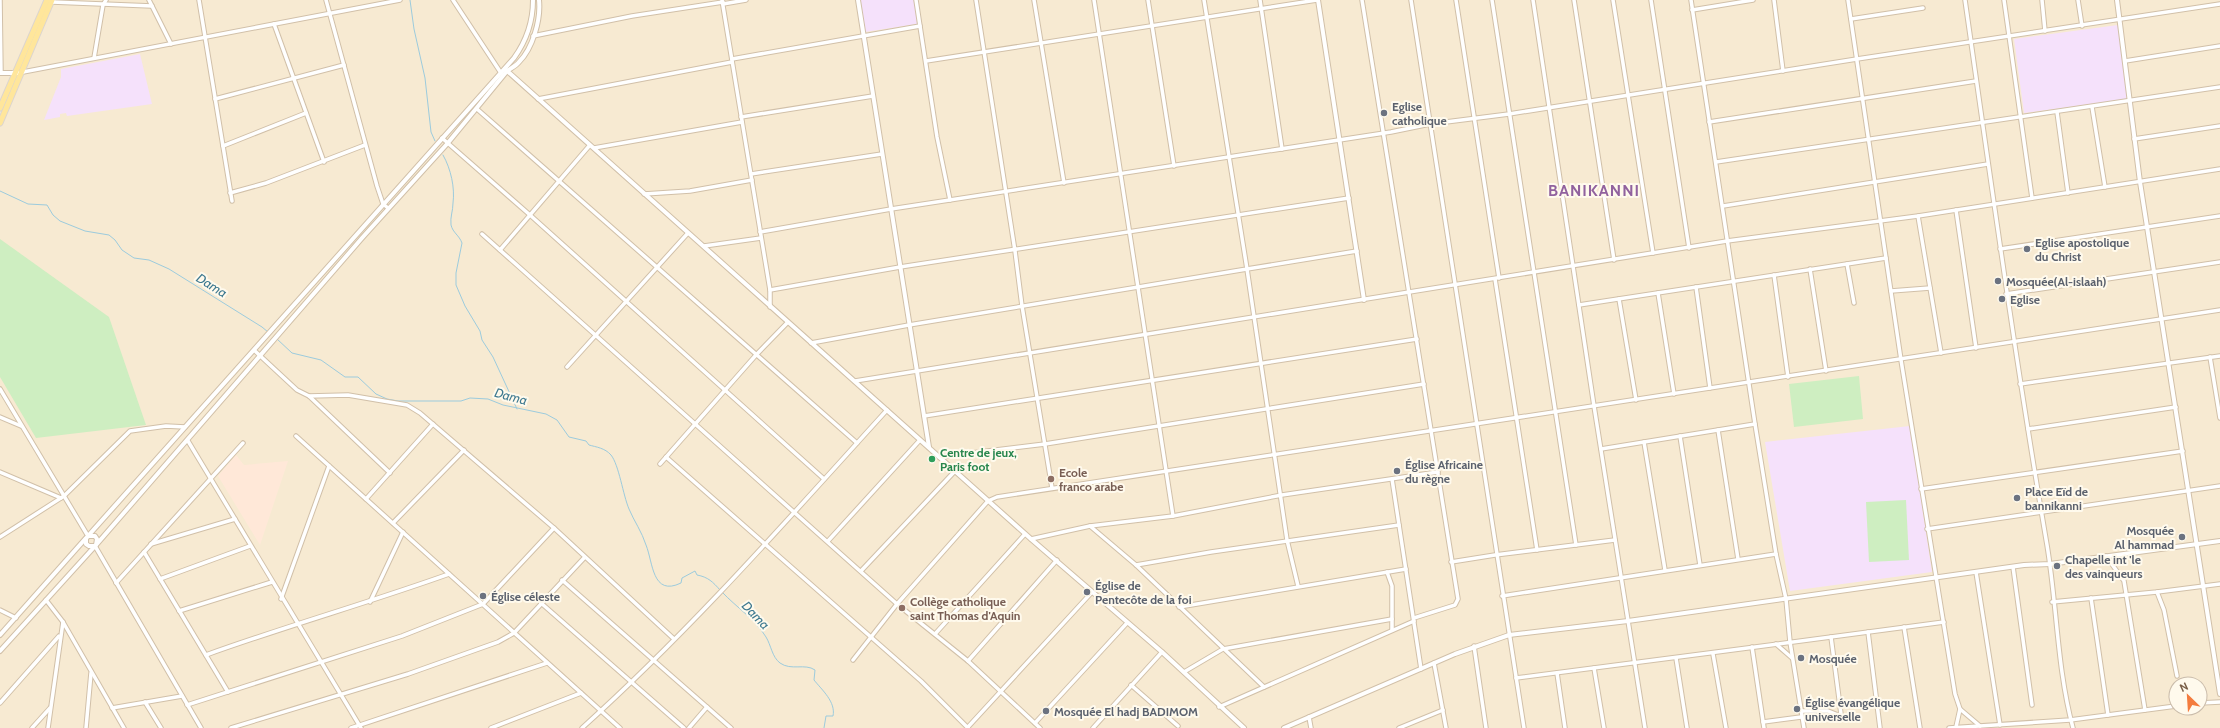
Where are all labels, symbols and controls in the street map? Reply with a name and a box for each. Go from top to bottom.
place label: Eglise catholique [1392,99,1447,128]
marker: Eglise catholique [1379,108,1389,118]
district label: BANIKANNI [1548,181,1640,200]
place label: Eglise apostolique du Christ [2035,235,2129,264]
marker: Eglise apostolique du Christ [2022,244,2032,254]
water label: Dama [194,269,230,301]
place label: Mosquée(Al-islaah) [2006,274,2107,289]
marker: Mosquée(Al-islaah) [1993,276,2003,286]
place label: Eglise [2010,292,2040,307]
marker: Eglise [1997,294,2007,304]
water label: Dama [493,384,529,408]
place label: Centre de jeux, Paris foot [940,445,1017,474]
marker: Centre de jeux, Paris foot [927,454,937,464]
place label: Église Africaine du règne [1405,457,1483,486]
place label: Ecole franco arabe [1059,465,1123,494]
marker: Église Africaine du règne [1392,466,1402,476]
marker: Ecole franco arabe [1046,474,1056,484]
place label: Place Eïd de bannikanni [2025,484,2088,513]
marker: Place Eïd de bannikanni [2012,493,2022,503]
place label: Mosquée Al hammad [2114,523,2174,552]
marker: Mosquée Al hammad [2177,532,2187,542]
place label: Chapelle int 'le des vainqueurs [2065,552,2143,581]
marker: Chapelle int 'le des vainqueurs [2052,561,2062,571]
place label: Église de Pentecôte de la foi [1095,578,1192,607]
marker: Église de Pentecôte de la foi [1082,587,1092,597]
place label: Église céleste [491,589,560,604]
marker: Église céleste [478,591,488,601]
place label: Collège catholique saint Thomas d'Aquin [910,594,1020,623]
water label: Dama [739,598,773,632]
marker: Collège catholique saint Thomas d'Aquin [897,603,907,613]
place label: Mosquée [1809,651,1857,666]
marker: Mosquée [1796,653,1806,663]
north arrow [2168,676,2208,716]
text: N [2177,679,2190,695]
place label: Église évangélique universelle [1805,695,1900,724]
place label: Mosquée El hadj BADIMOM [1054,704,1198,719]
marker: Église évangélique universelle [1792,704,1802,714]
marker: Mosquée El hadj BADIMOM [1041,706,1051,716]

